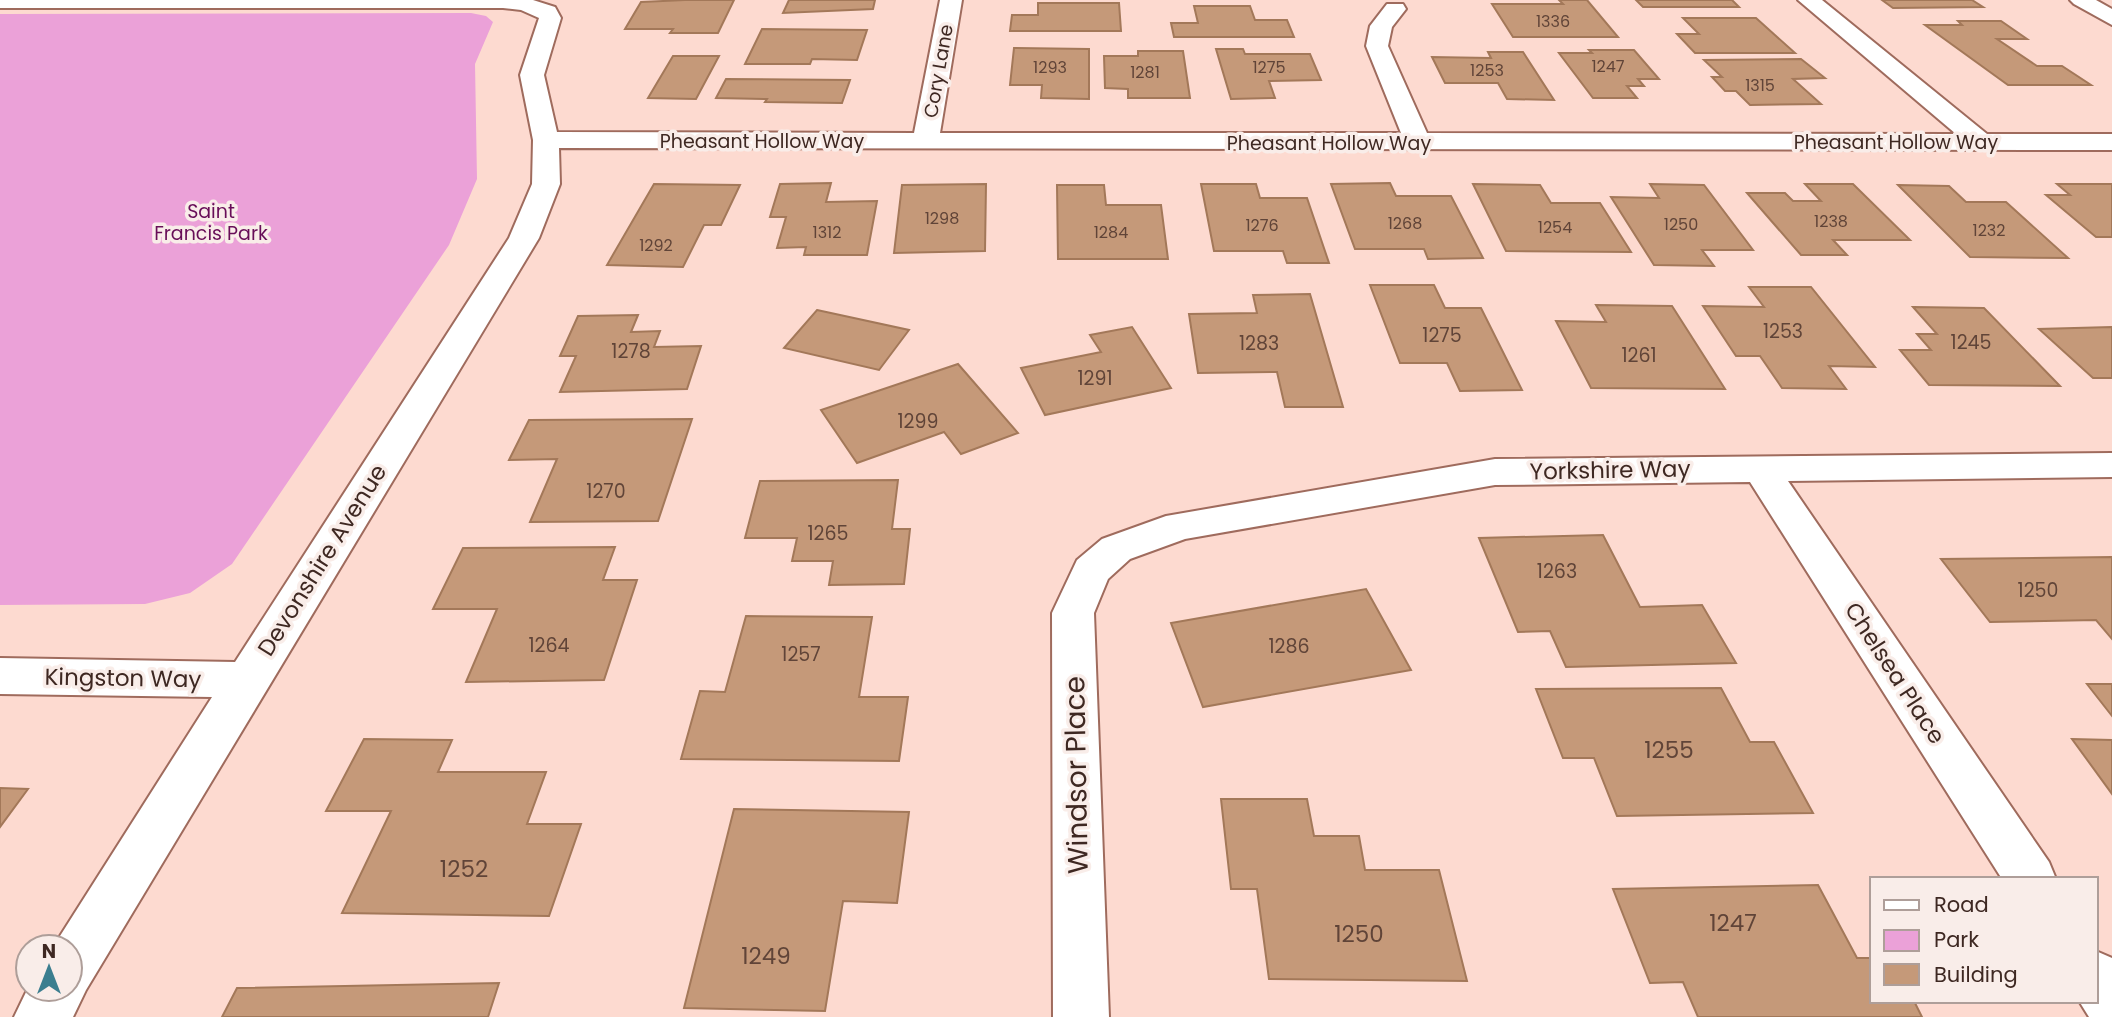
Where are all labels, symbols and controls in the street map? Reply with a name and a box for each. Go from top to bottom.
house number: 1336 [1536,10,1570,33]
street label: Cory Lane [917,22,960,120]
house number: 1247 [1591,55,1625,78]
house number: 1293 [1033,56,1067,79]
house number: 1275 [1252,56,1286,79]
house number: 1253 [1470,59,1504,82]
house number: 1281 [1130,61,1160,84]
house number: 1315 [1745,74,1775,97]
street label: Pheasant Hollow Way [660,128,864,155]
street label: Pheasant Hollow Way [1794,129,1998,156]
street label: Pheasant Hollow Way [1227,130,1431,157]
park label: Saint Francis Park [154,198,268,247]
house number: 1298 [925,207,959,230]
house number: 1238 [1814,210,1848,233]
house number: 1268 [1388,212,1422,235]
house number: 1250 [1664,213,1698,236]
house number: 1276 [1245,214,1279,237]
house number: 1254 [1538,216,1572,239]
house number: 1232 [1973,219,2005,242]
house number: 1312 [813,221,841,244]
house number: 1284 [1094,221,1128,244]
house number: 1292 [639,234,673,257]
house number: 1253 [1763,318,1803,345]
house number: 1275 [1422,322,1462,349]
house number: 1245 [1951,329,1991,356]
house number: 1283 [1239,330,1279,357]
house number: 1278 [611,338,651,365]
house number: 1261 [1621,342,1657,369]
house number: 1291 [1077,365,1113,392]
house number: 1299 [898,408,938,435]
street label: Yorkshire Way [1529,453,1691,487]
street label: Devonshire Avenue [250,458,394,662]
house number: 1270 [586,478,626,505]
house number: 1265 [807,520,849,547]
house number: 1263 [1537,558,1577,585]
house number: 1250 [2018,577,2058,604]
street label: Chelsea Place [1837,596,1953,750]
house number: 1264 [528,632,570,659]
house number: 1286 [1268,633,1310,660]
house number: 1257 [781,641,821,668]
street label: Kingston Way [44,661,202,695]
street label: Windsor Place [1055,676,1098,874]
house number: 1255 [1644,734,1694,766]
house number: 1252 [440,853,488,885]
legend [1870,877,2098,1003]
text: Road [1934,890,1989,919]
house number: 1247 [1709,907,1757,939]
house number: 1250 [1334,918,1384,950]
text: Park [1934,925,1979,954]
north arrow [14,933,84,1003]
text: N [42,938,56,965]
house number: 1249 [741,940,791,972]
text: Building [1934,960,2018,989]

